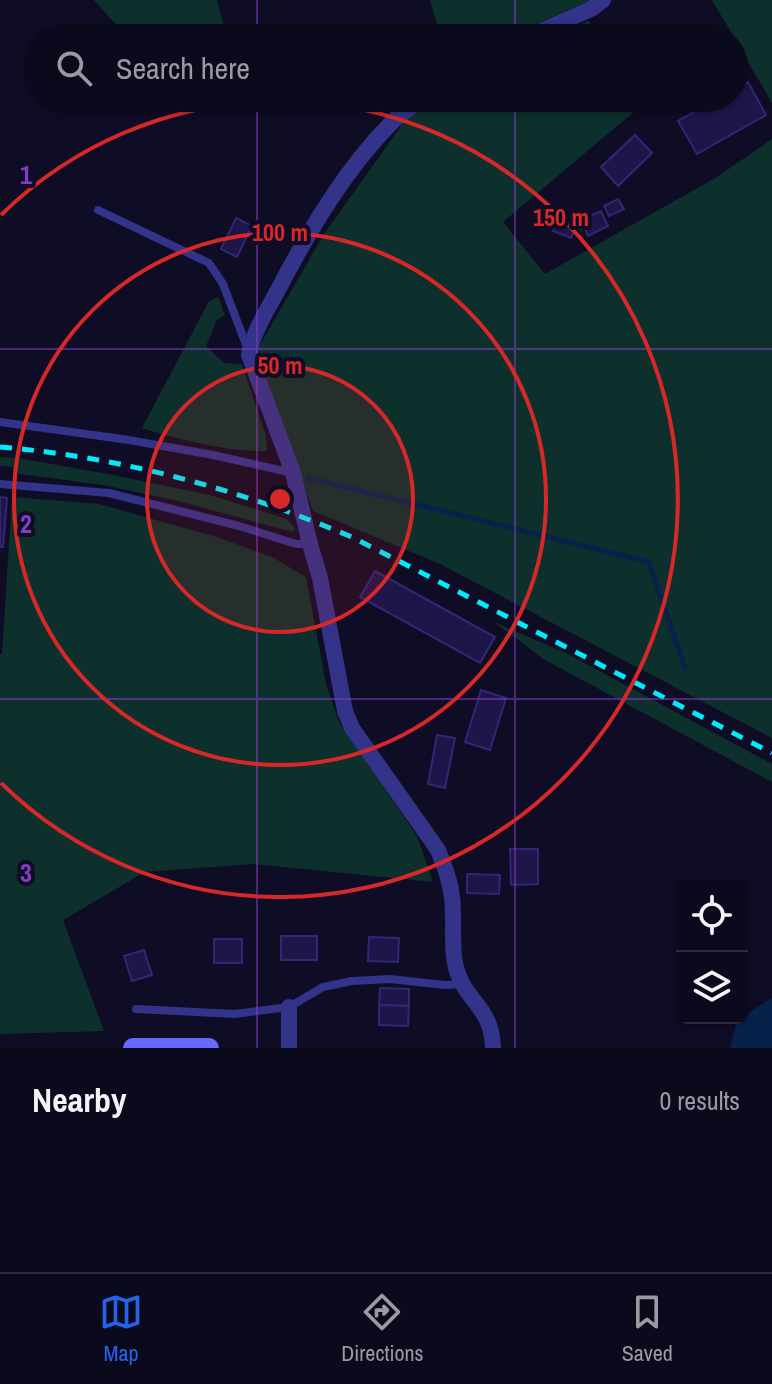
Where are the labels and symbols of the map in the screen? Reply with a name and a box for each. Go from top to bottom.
text: 1 [20,157,32,192]
text: 150 m [533,201,589,233]
text: 100 m [252,216,308,248]
text: 50 m [258,349,302,381]
centre of rings [266,485,294,513]
text: 2 [20,506,32,541]
text: 3 [20,855,32,890]

